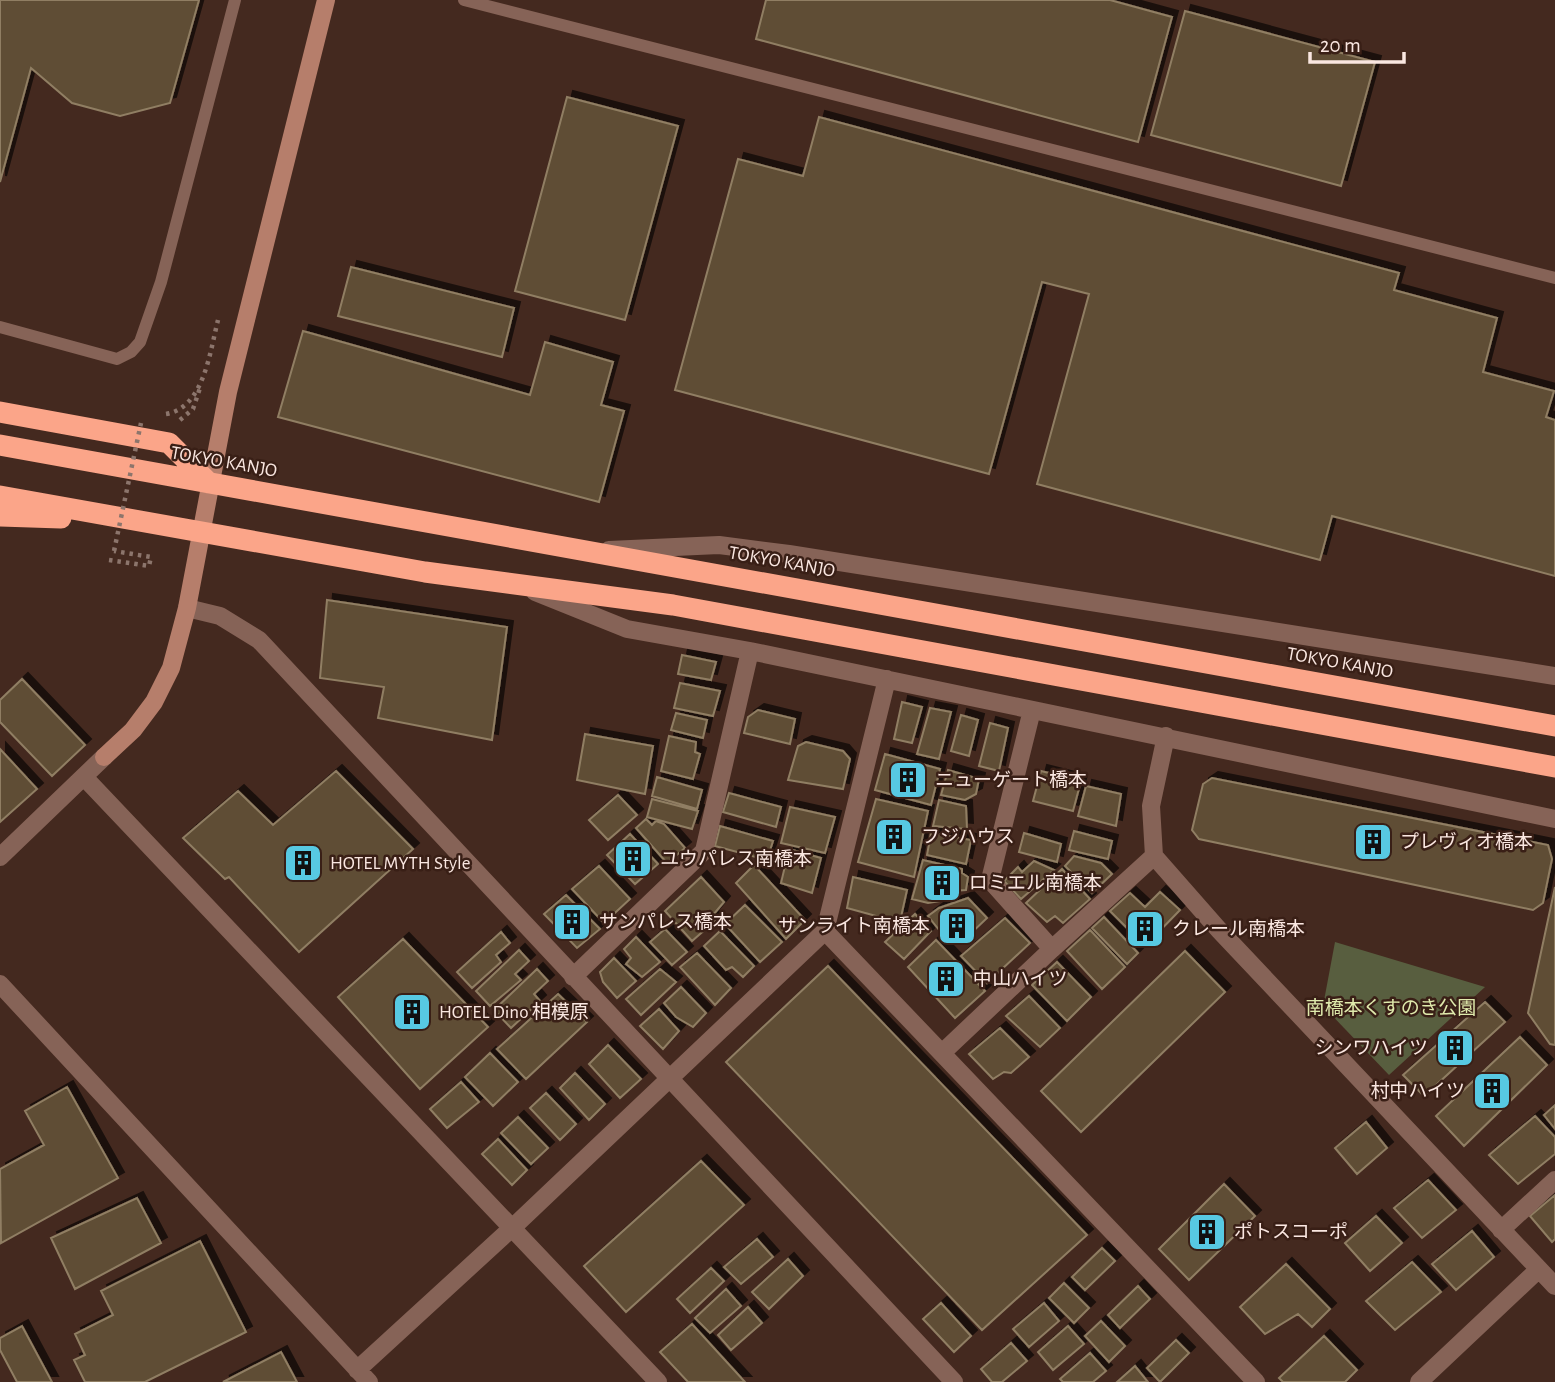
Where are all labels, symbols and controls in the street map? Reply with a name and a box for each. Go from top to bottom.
scale bar [1310,21,1404,65]
text: 20 m [1320,35,1361,56]
street label: TOKYO KANJO [169,443,279,481]
street label: TOKYO KANJO [727,543,837,581]
street label: TOKYO KANJO [1285,644,1395,682]
building icon: ニューゲート橋本 [887,759,929,801]
place label: ニューゲート橋本 [935,770,1087,790]
building icon: フジハウス [873,816,915,858]
building icon: プレヴィオ橋本 [1352,821,1394,863]
place label: フジハウス [921,827,1015,847]
place label: プレヴィオ橋本 [1400,831,1533,852]
building icon: ユウパレス南橋本 [612,838,654,880]
building icon: HOTEL MYTH Style [282,842,324,884]
place label: ユウパレス南橋本 [660,849,812,869]
place label: HOTEL MYTH Style [330,854,471,873]
building icon: ロミエル南橋本 [921,862,963,904]
place label: ロミエル南橋本 [969,873,1102,893]
building icon: サンパレス橋本 [551,901,593,943]
building icon: サンライト南橋本 [936,905,978,947]
building icon: クレール南橋本 [1124,908,1166,950]
place label: サンパレス橋本 [599,912,732,932]
place label: サンライト南橋本 [778,916,930,936]
place label: クレール南橋本 [1172,919,1305,939]
building icon: 中山ハイツ [925,958,967,1000]
place label: 中山ハイツ [973,969,1068,989]
building icon: HOTEL Dino 相模原 [391,991,433,1033]
park label: 南橋本くすのき公園 [1306,998,1476,1018]
place label: HOTEL Dino 相模原 [439,1002,589,1022]
building icon: シンワハイツ [1434,1027,1476,1069]
place label: シンワハイツ [1315,1039,1428,1058]
building icon: 村中ハイツ [1471,1070,1513,1112]
place label: 村中ハイツ [1370,1081,1465,1101]
building icon: ポトスコーポ [1186,1211,1228,1253]
place label: ポトスコーポ [1234,1221,1348,1242]

